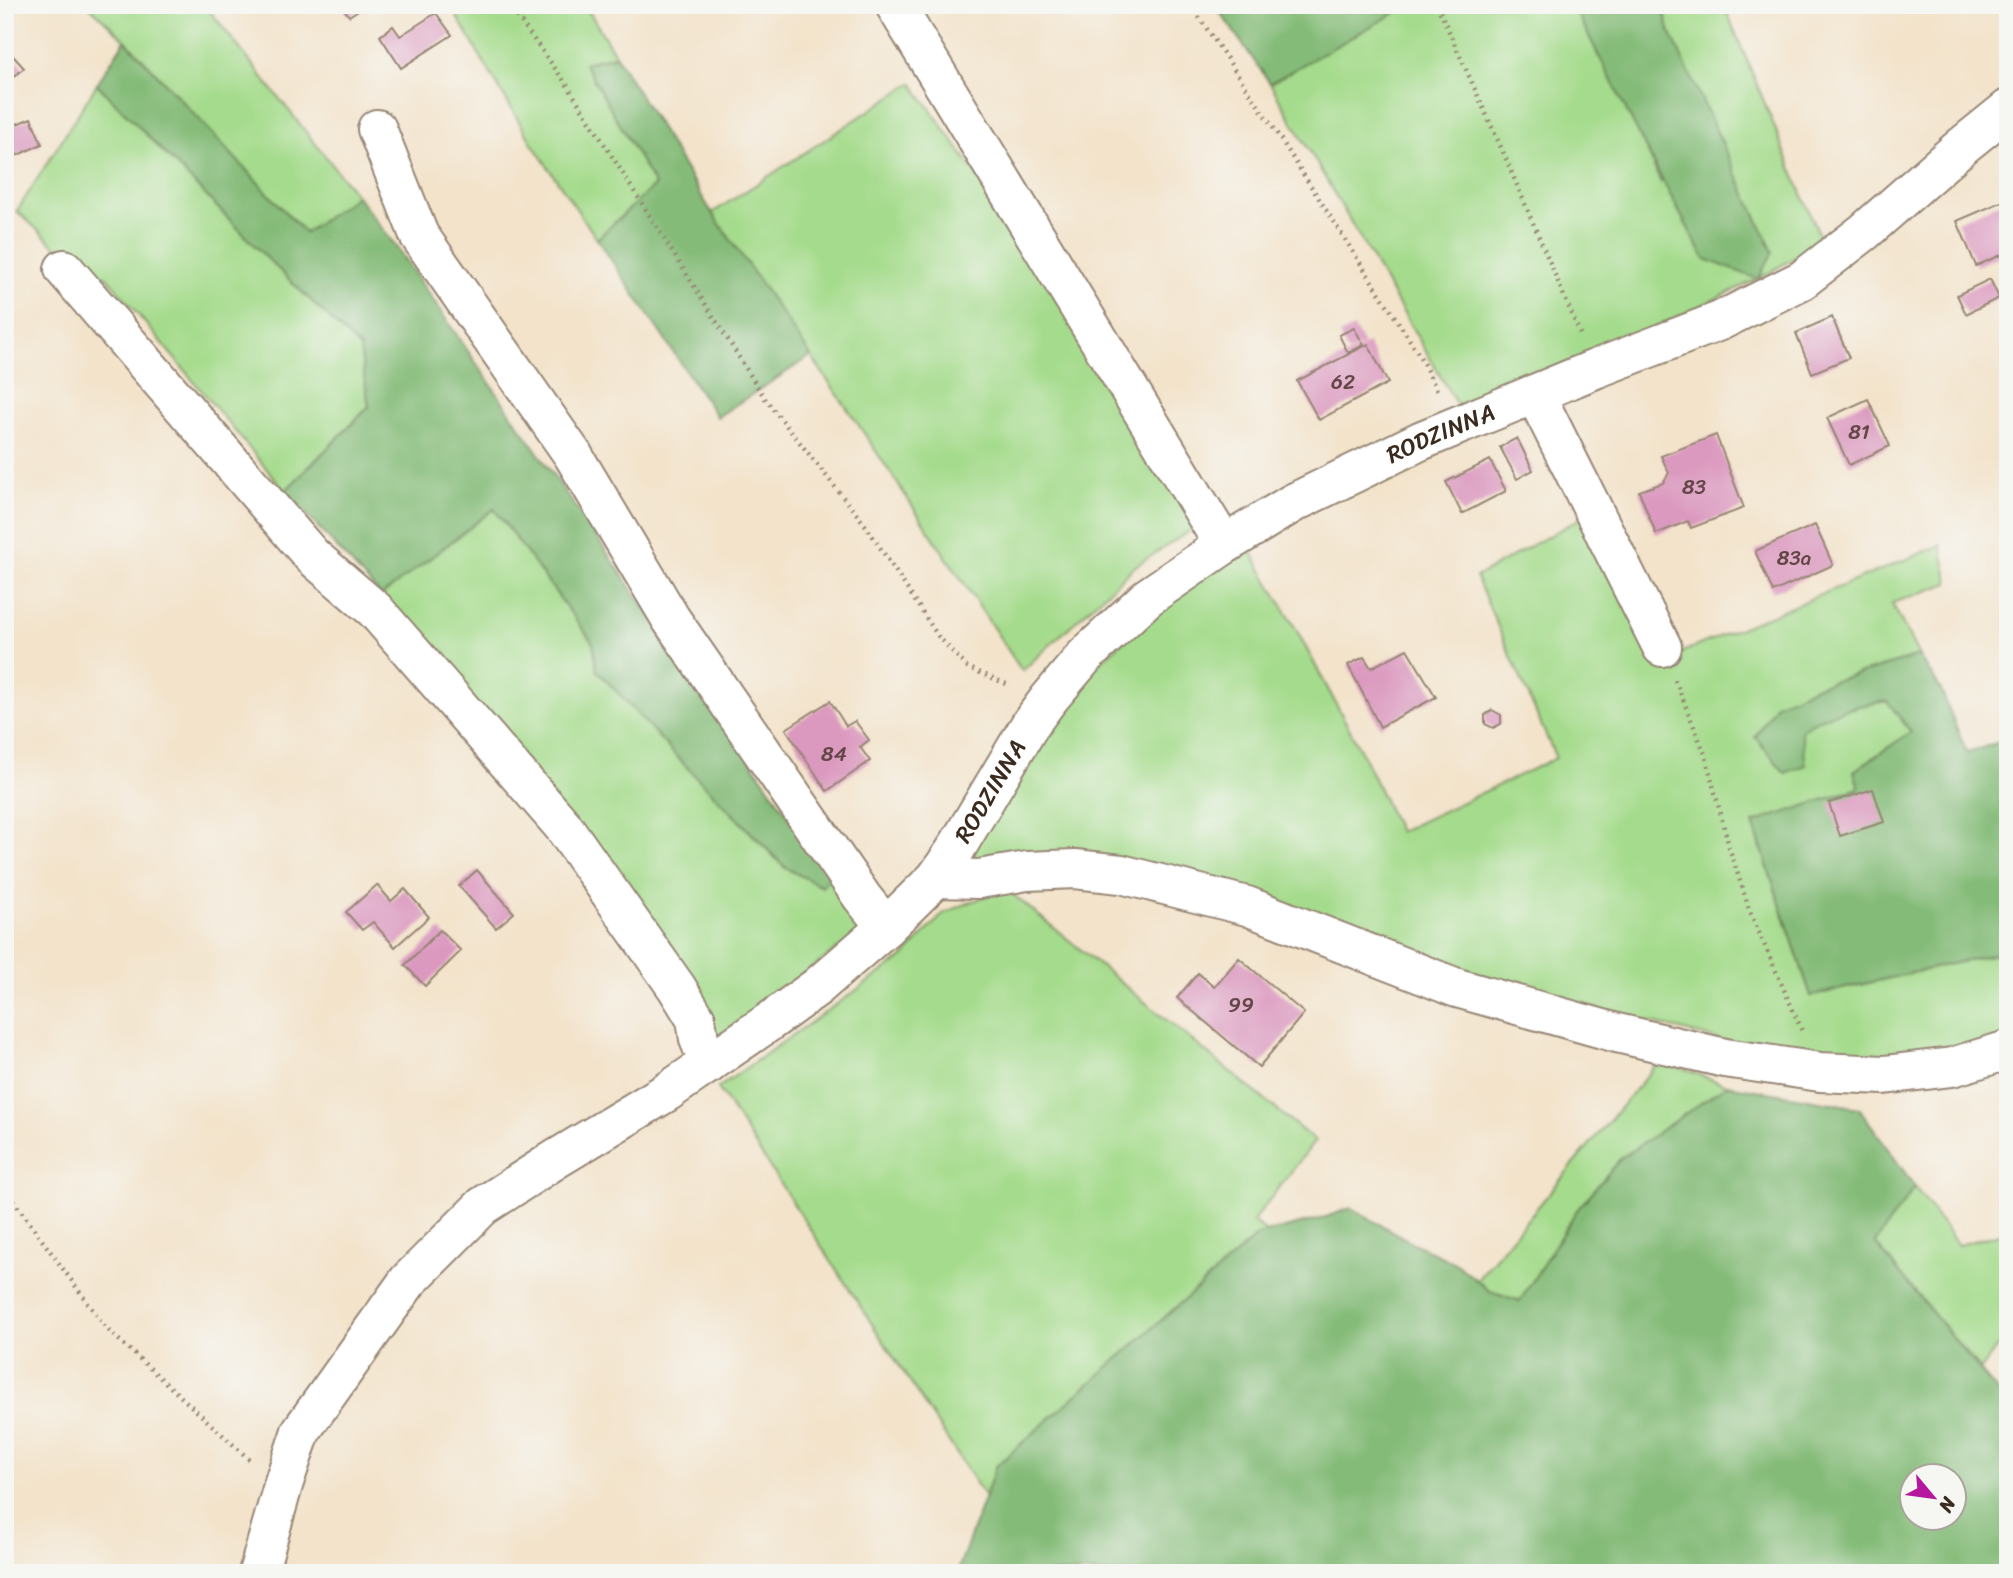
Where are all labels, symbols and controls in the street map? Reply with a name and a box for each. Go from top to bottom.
house number: 62 [1331,363,1355,401]
street label: RODZINNA [1379,391,1501,476]
house number: 81 [1848,413,1870,451]
house number: 83 [1682,468,1707,506]
house number: 83a [1777,539,1812,577]
street label: RODZINNA [943,731,1038,851]
house number: 84 [821,735,847,773]
house number: 99 [1228,986,1254,1024]
north arrow [1898,1462,1968,1532]
text: N [1929,1490,1966,1519]

